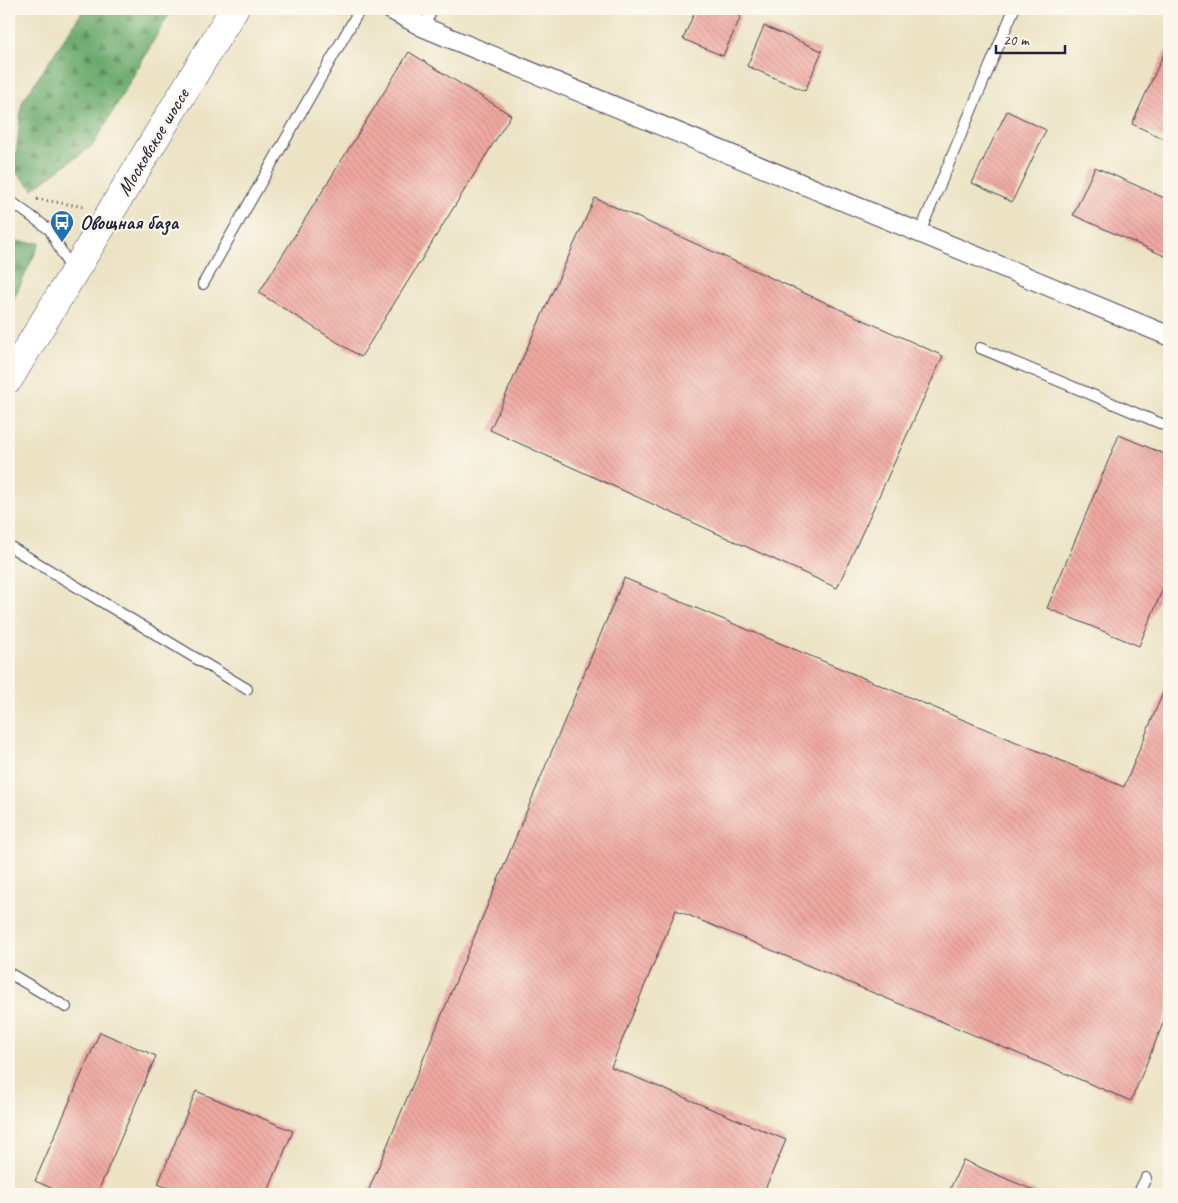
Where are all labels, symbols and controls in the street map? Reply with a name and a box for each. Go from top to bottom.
scale bar [996,22,1064,54]
text: 20 m [1003,31,1030,50]
street label: Московское шоссе [111,83,195,200]
bus stop icon: Овощная база [49,209,75,243]
place label: Овощная база [80,210,179,236]

